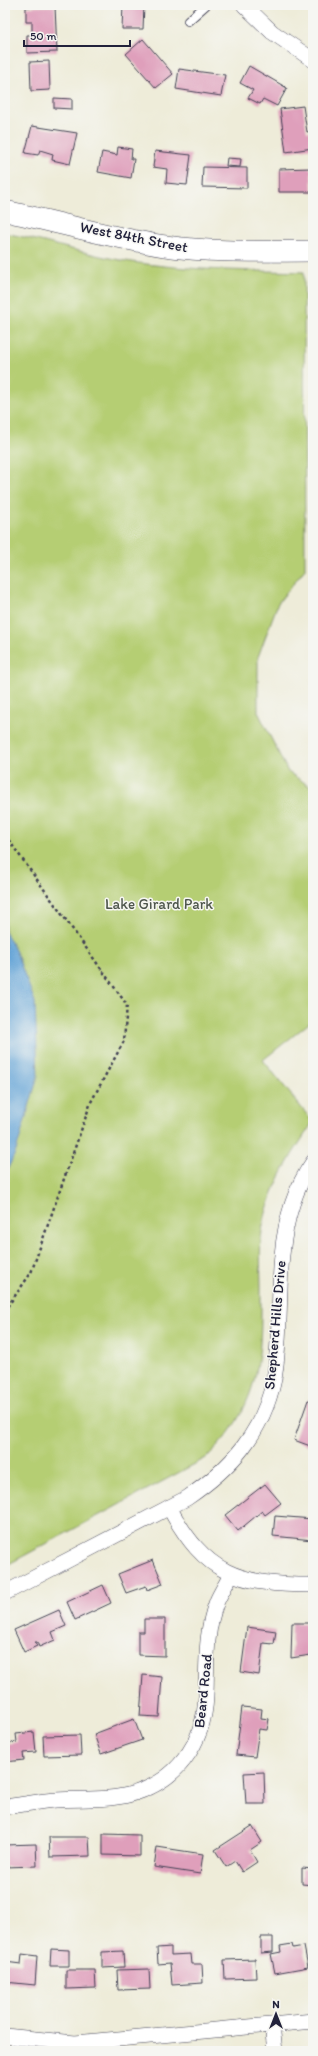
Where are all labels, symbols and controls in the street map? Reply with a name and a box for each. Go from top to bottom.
scale bar [24,22,130,48]
text: 50 m [30,29,56,43]
street label: West 84th Street [79,218,190,256]
park label: Lake Girard Park [105,895,213,913]
street label: Shepherd Hills Drive [260,1260,290,1390]
street label: Beard Road [190,1653,216,1729]
north arrow [256,1994,296,2034]
text: N [272,1998,280,2011]

